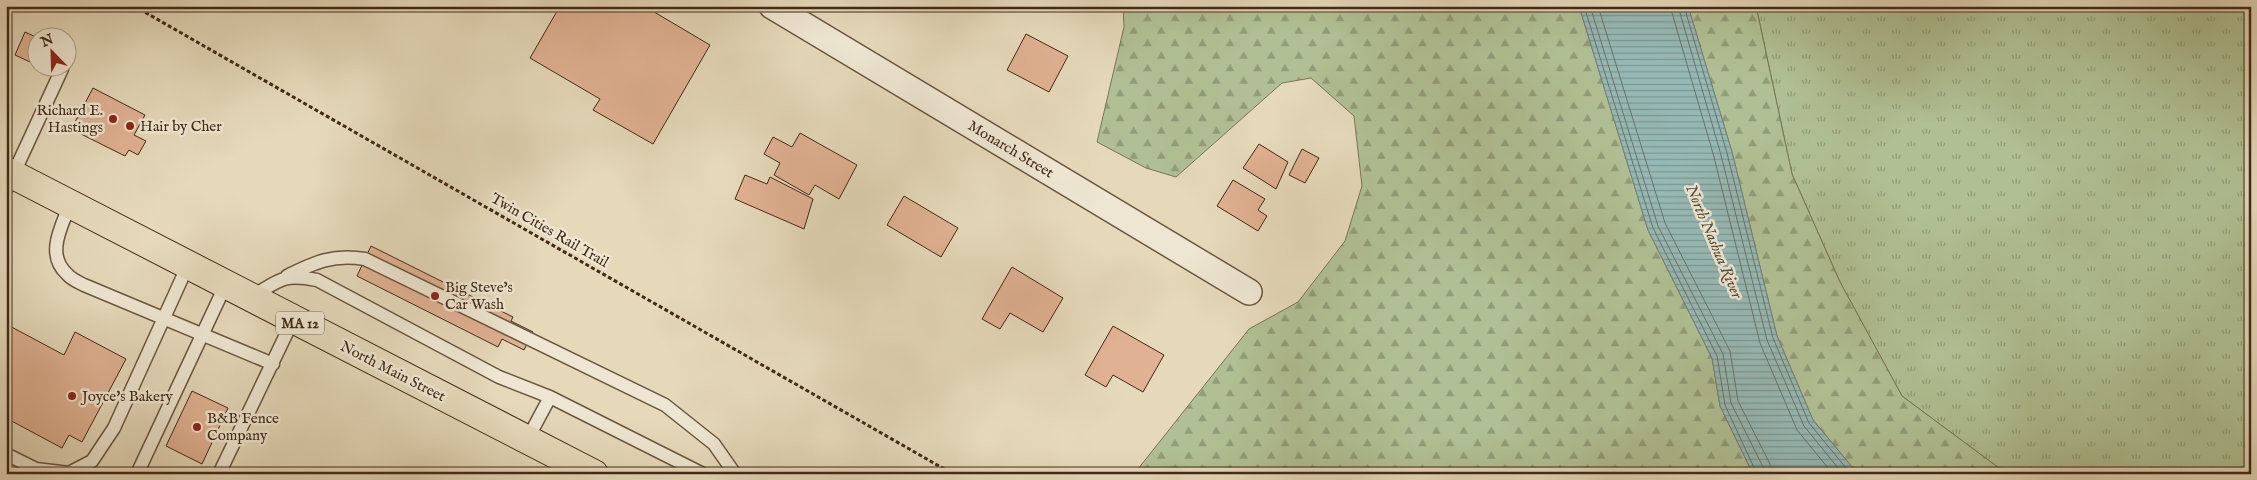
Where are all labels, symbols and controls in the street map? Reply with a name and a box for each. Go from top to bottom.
north arrow [28,28,78,78]
text: N [37,30,56,52]
place label: Richard E. Hastings [36,101,103,137]
marker: Richard E. Hastings [107,113,119,125]
street label: Monarch Street [964,116,1057,183]
place label: Hair by Cher [140,117,222,136]
marker: Hair by Cher [124,120,136,132]
water label: North Nashua River [1680,182,1747,303]
street label: Twin Cities Rail Trail [487,189,613,272]
place label: Big Steve's Car Wash [445,278,513,314]
marker: Big Steve's Car Wash [429,290,441,302]
road number: MA 12 [276,312,324,334]
street label: North Main Street [337,337,449,406]
place label: Joyce's Bakery [80,387,173,406]
marker: Joyce's Bakery [66,390,78,402]
place label: B&B Fence Company [207,409,279,445]
marker: B&B Fence Company [191,421,203,433]

